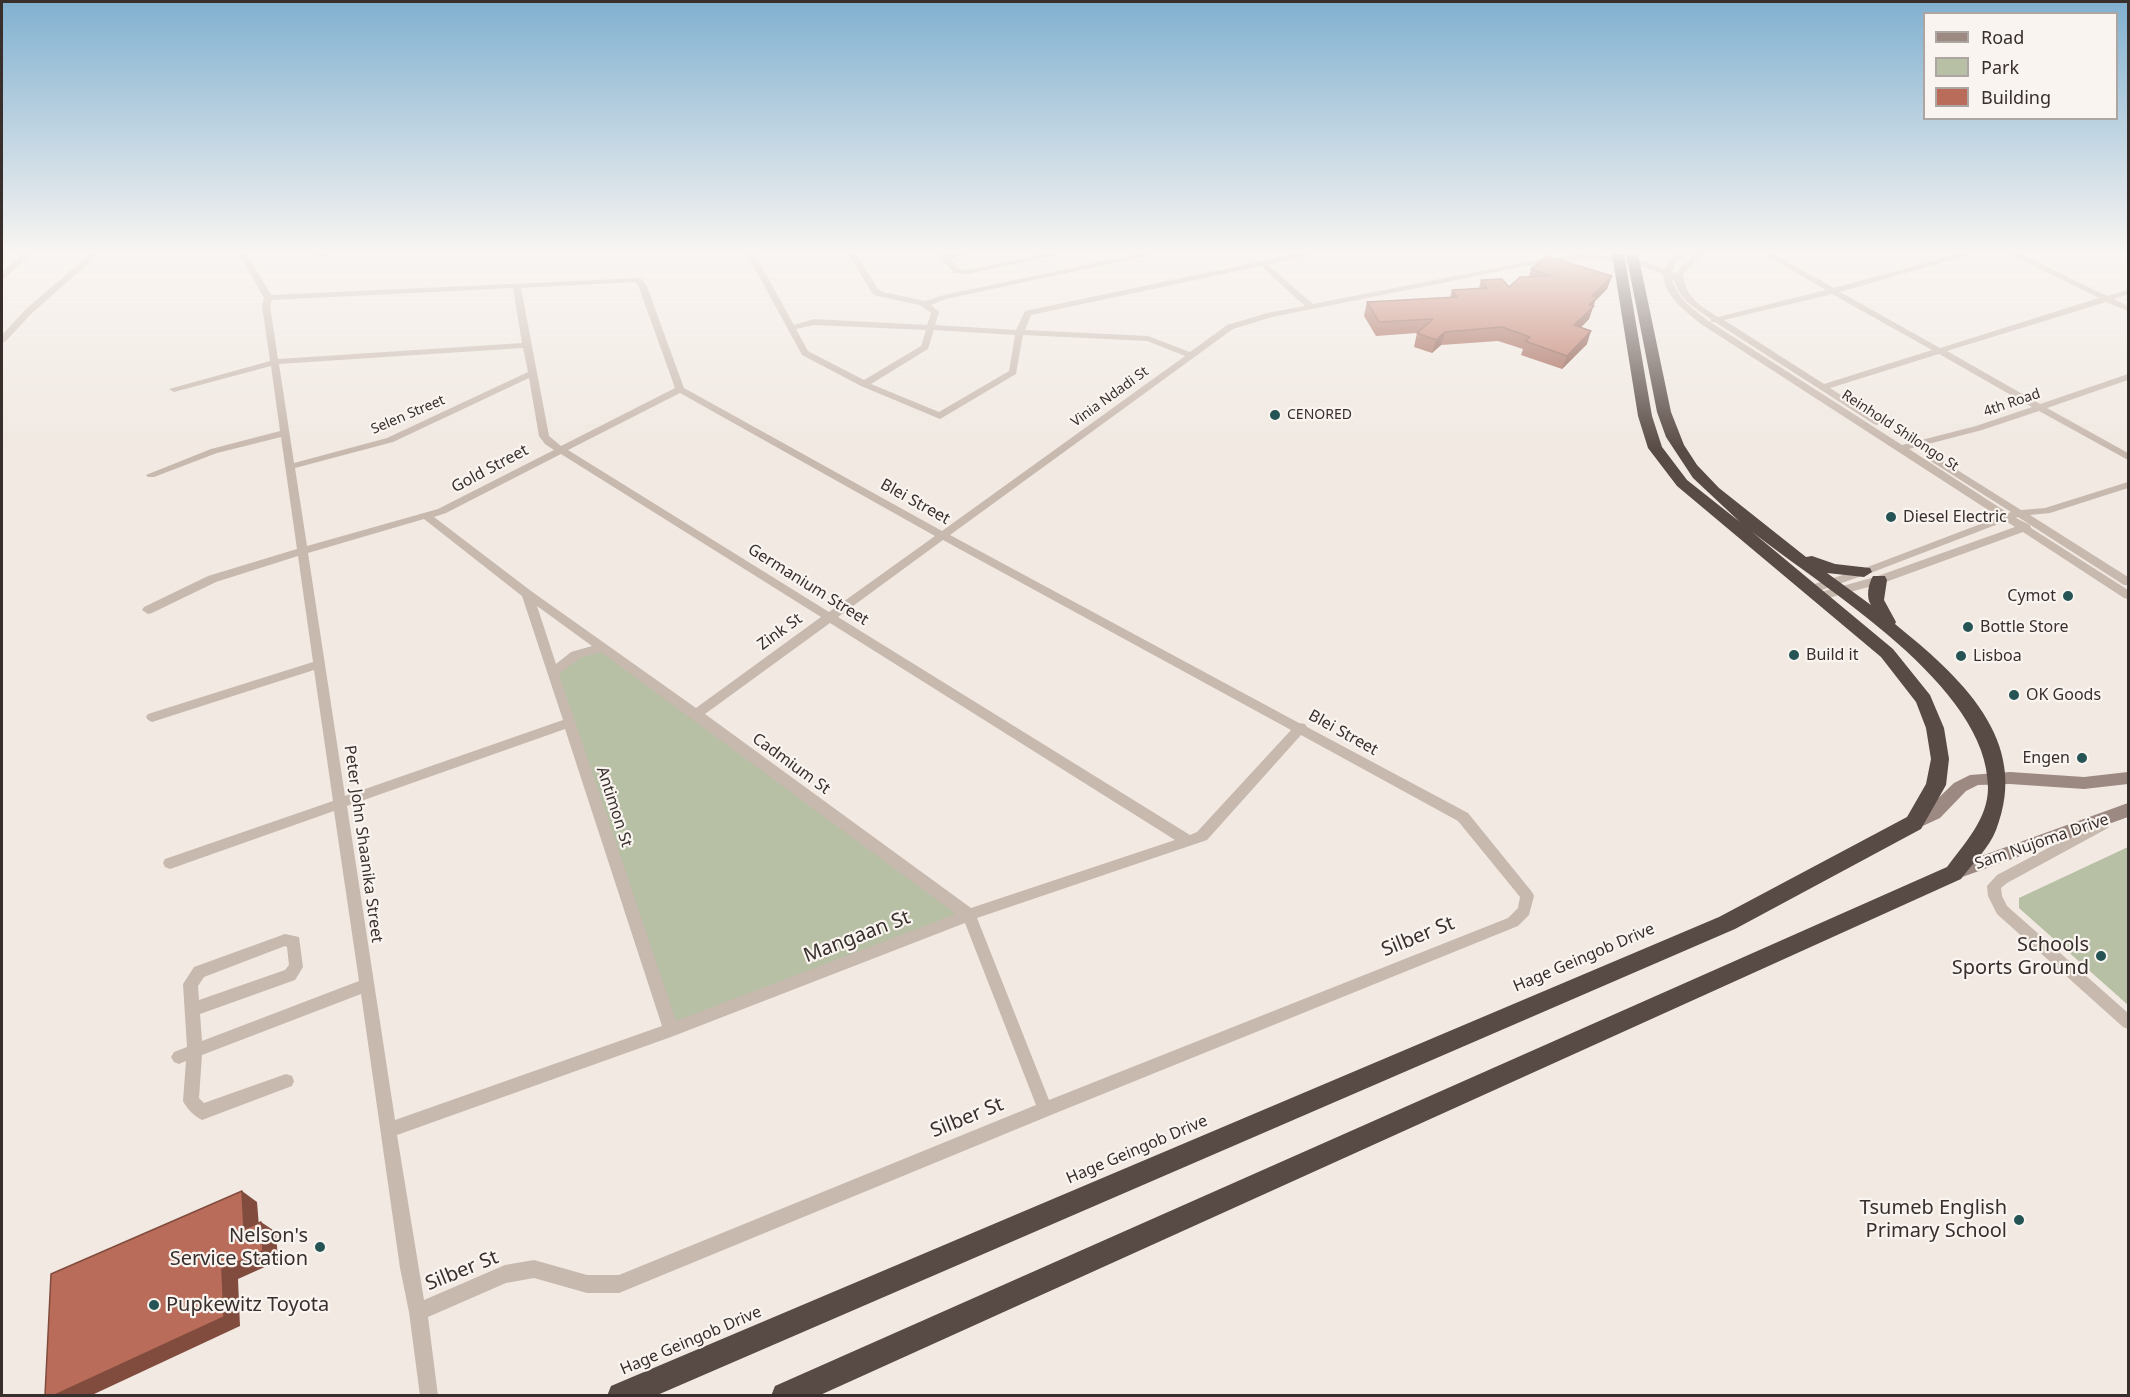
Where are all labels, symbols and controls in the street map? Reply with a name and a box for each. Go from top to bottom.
legend [1923,12,2118,120]
text: Road [1981,25,2024,49]
text: Park [1981,55,2019,79]
text: Building [1981,85,2051,109]
street label: Vinia Ndadi St [1068,363,1152,431]
street label: 4th Road [1981,385,2043,421]
street label: Reinhold Shilongo St [1838,387,1962,475]
street label: Selen Street [369,392,447,438]
place label: CENORED [1287,407,1352,423]
marker: CENORED [1268,408,1282,422]
street label: Gold Street [448,441,532,497]
street label: Blei Street [877,475,953,529]
place label: Diesel Electric [1903,507,2007,527]
marker: Diesel Electric [1884,510,1898,524]
street label: Germanium Street [744,540,872,630]
place label: Cymot [2007,586,2056,606]
marker: Cymot [2061,589,2075,603]
street label: Zink St [754,609,806,655]
place label: Bottle Store [1980,617,2068,637]
marker: Bottle Store [1961,620,1975,634]
place label: Build it [1806,645,1858,665]
place label: Lisboa [1973,646,2022,666]
marker: Build it [1787,648,1801,662]
marker: Lisboa [1954,649,1968,663]
place label: OK Goods [2026,685,2101,705]
marker: OK Goods [2007,688,2021,702]
street label: Blei Street [1305,706,1381,760]
street label: Cadmium St [748,729,834,799]
street label: Peter John Shaanika Street [340,744,386,944]
place label: Engen [2022,748,2070,768]
marker: Engen [2075,751,2089,765]
street label: Antimon St [592,764,636,850]
street label: Sam Nujoma Drive [1972,810,2112,874]
street label: Mangaan St [800,906,914,968]
street label: Silber St [1378,912,1458,962]
street label: Hage Geingob Drive [1510,920,1658,996]
place label: Schools Sports Ground [1952,933,2089,980]
marker: Schools Sports Ground [2094,949,2108,963]
street label: Silber St [927,1093,1007,1143]
street label: Hage Geingob Drive [1063,1112,1211,1188]
place label: Tsumeb English Primary School [1860,1196,2007,1243]
marker: Tsumeb English Primary School [2012,1213,2026,1227]
place label: Nelson's Service Station [170,1224,308,1271]
marker: Nelson's Service Station [313,1240,327,1254]
street label: Silber St [422,1246,502,1296]
place label: Pupkewitz Toyota [166,1293,329,1317]
marker: Pupkewitz Toyota [147,1298,161,1312]
street label: Hage Geingob Drive [617,1303,765,1379]

